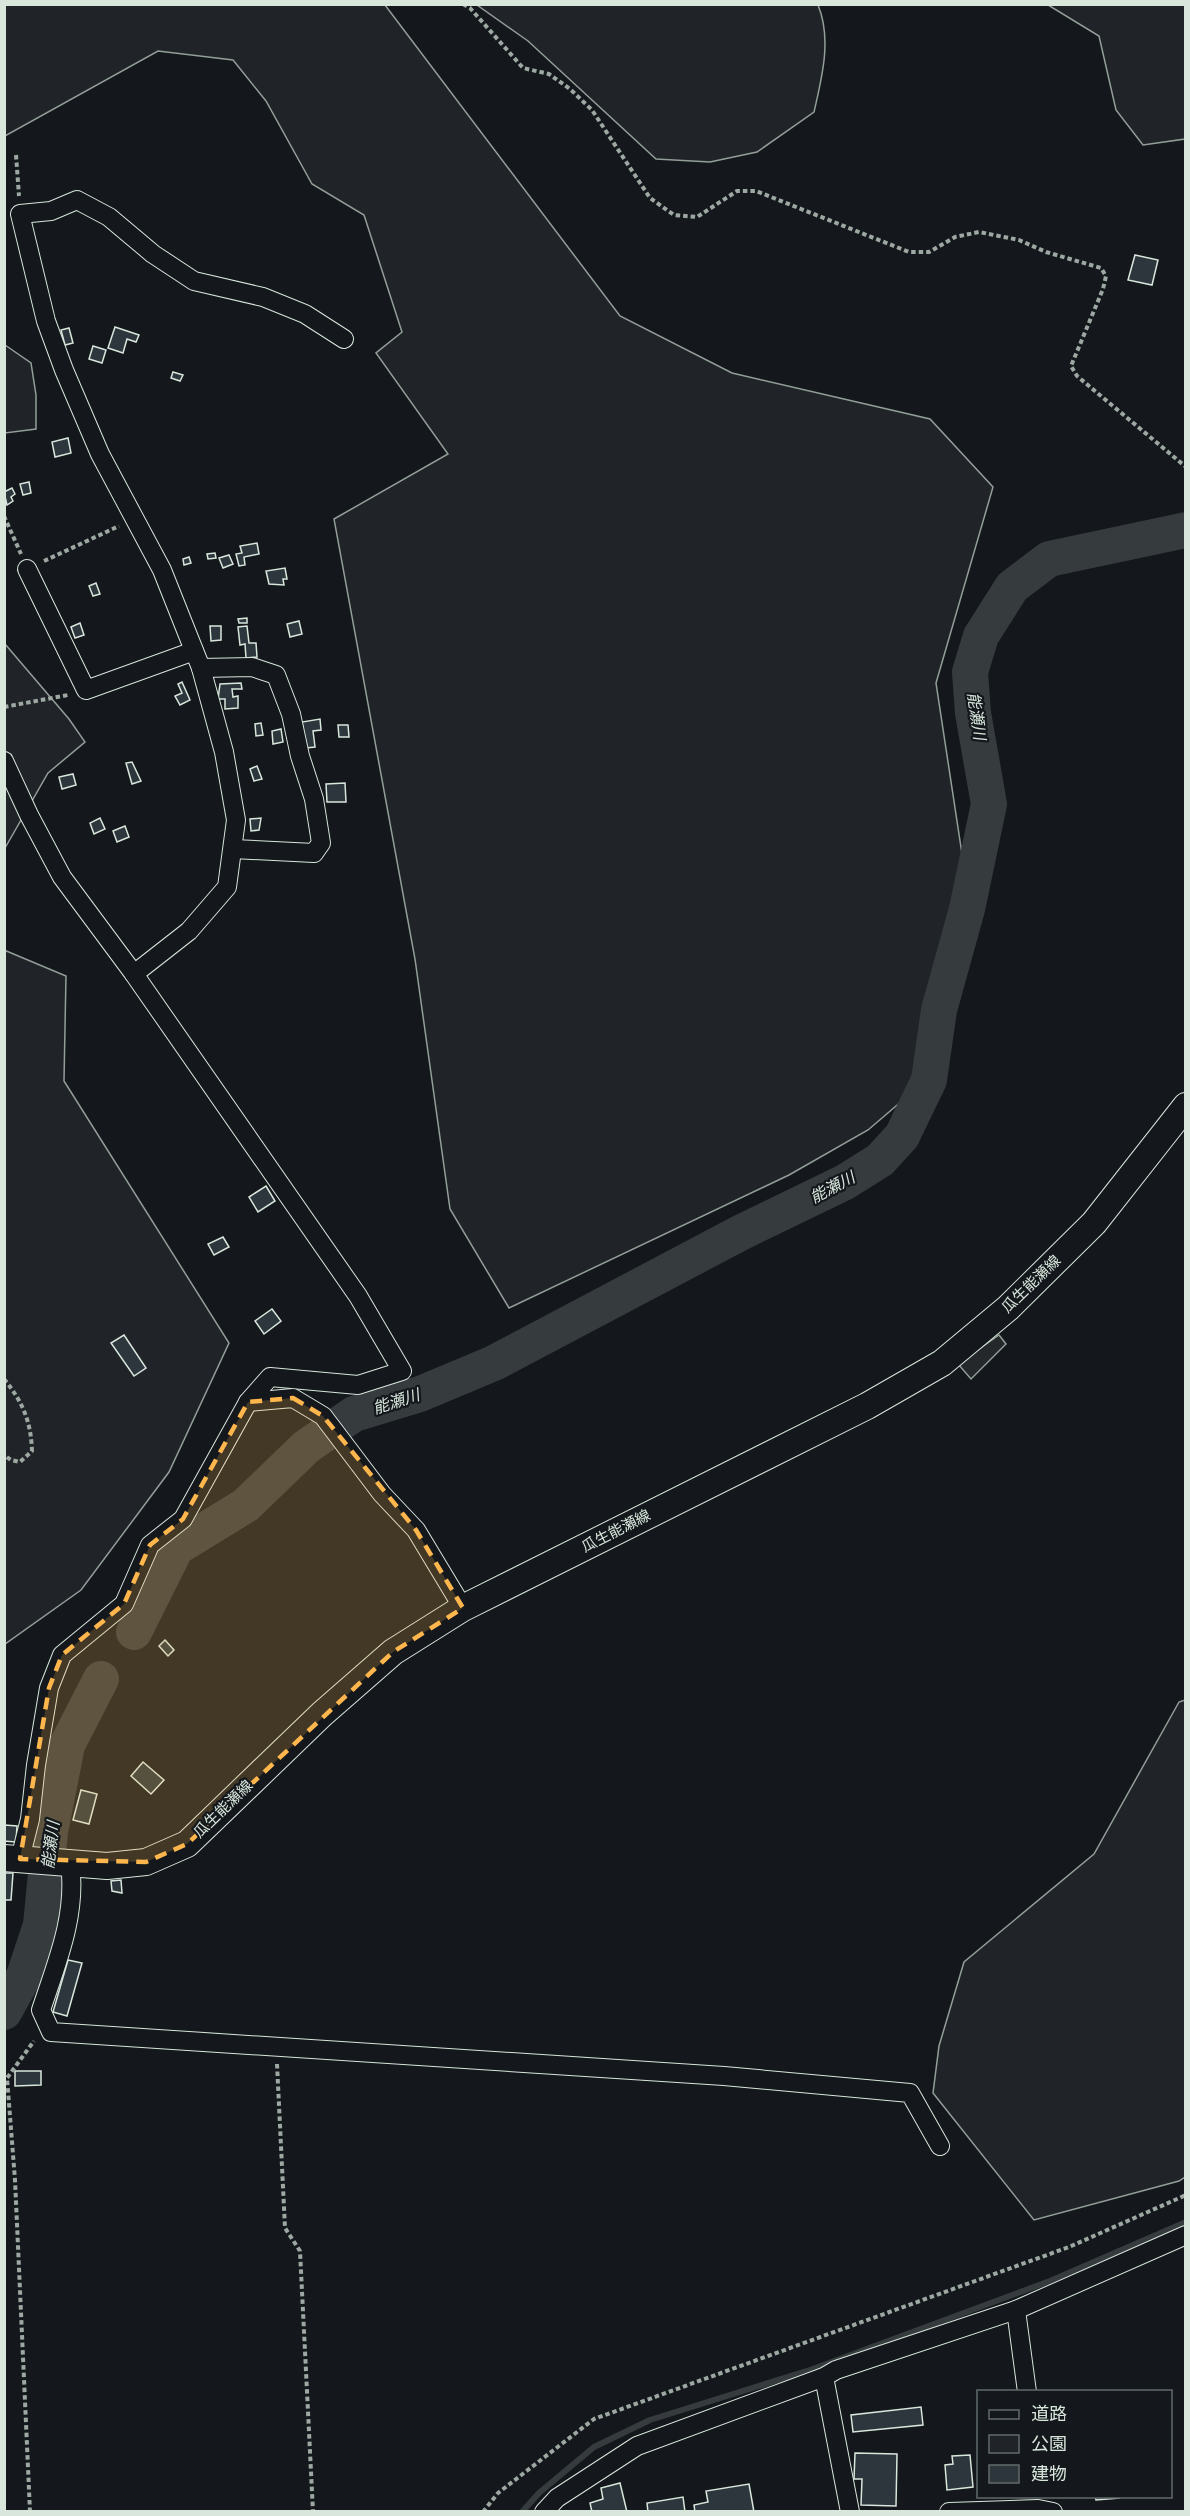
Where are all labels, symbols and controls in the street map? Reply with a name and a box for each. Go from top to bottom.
water label: 能瀬川 [962,691,991,743]
water label: 能瀬川 [806,1166,861,1209]
street label: 瓜生能瀬線 [997,1251,1066,1318]
water label: 能瀬川 [370,1383,424,1420]
street label: 瓜生能瀬線 [578,1505,654,1558]
street label: 瓜生能瀬線 [189,1776,258,1843]
water label: 能瀬川 [37,1818,65,1870]
legend [977,2390,1172,2498]
text: 道路 [1031,2402,1067,2427]
text: 公園 [1031,2432,1067,2457]
text: 建物 [1031,2462,1067,2487]

